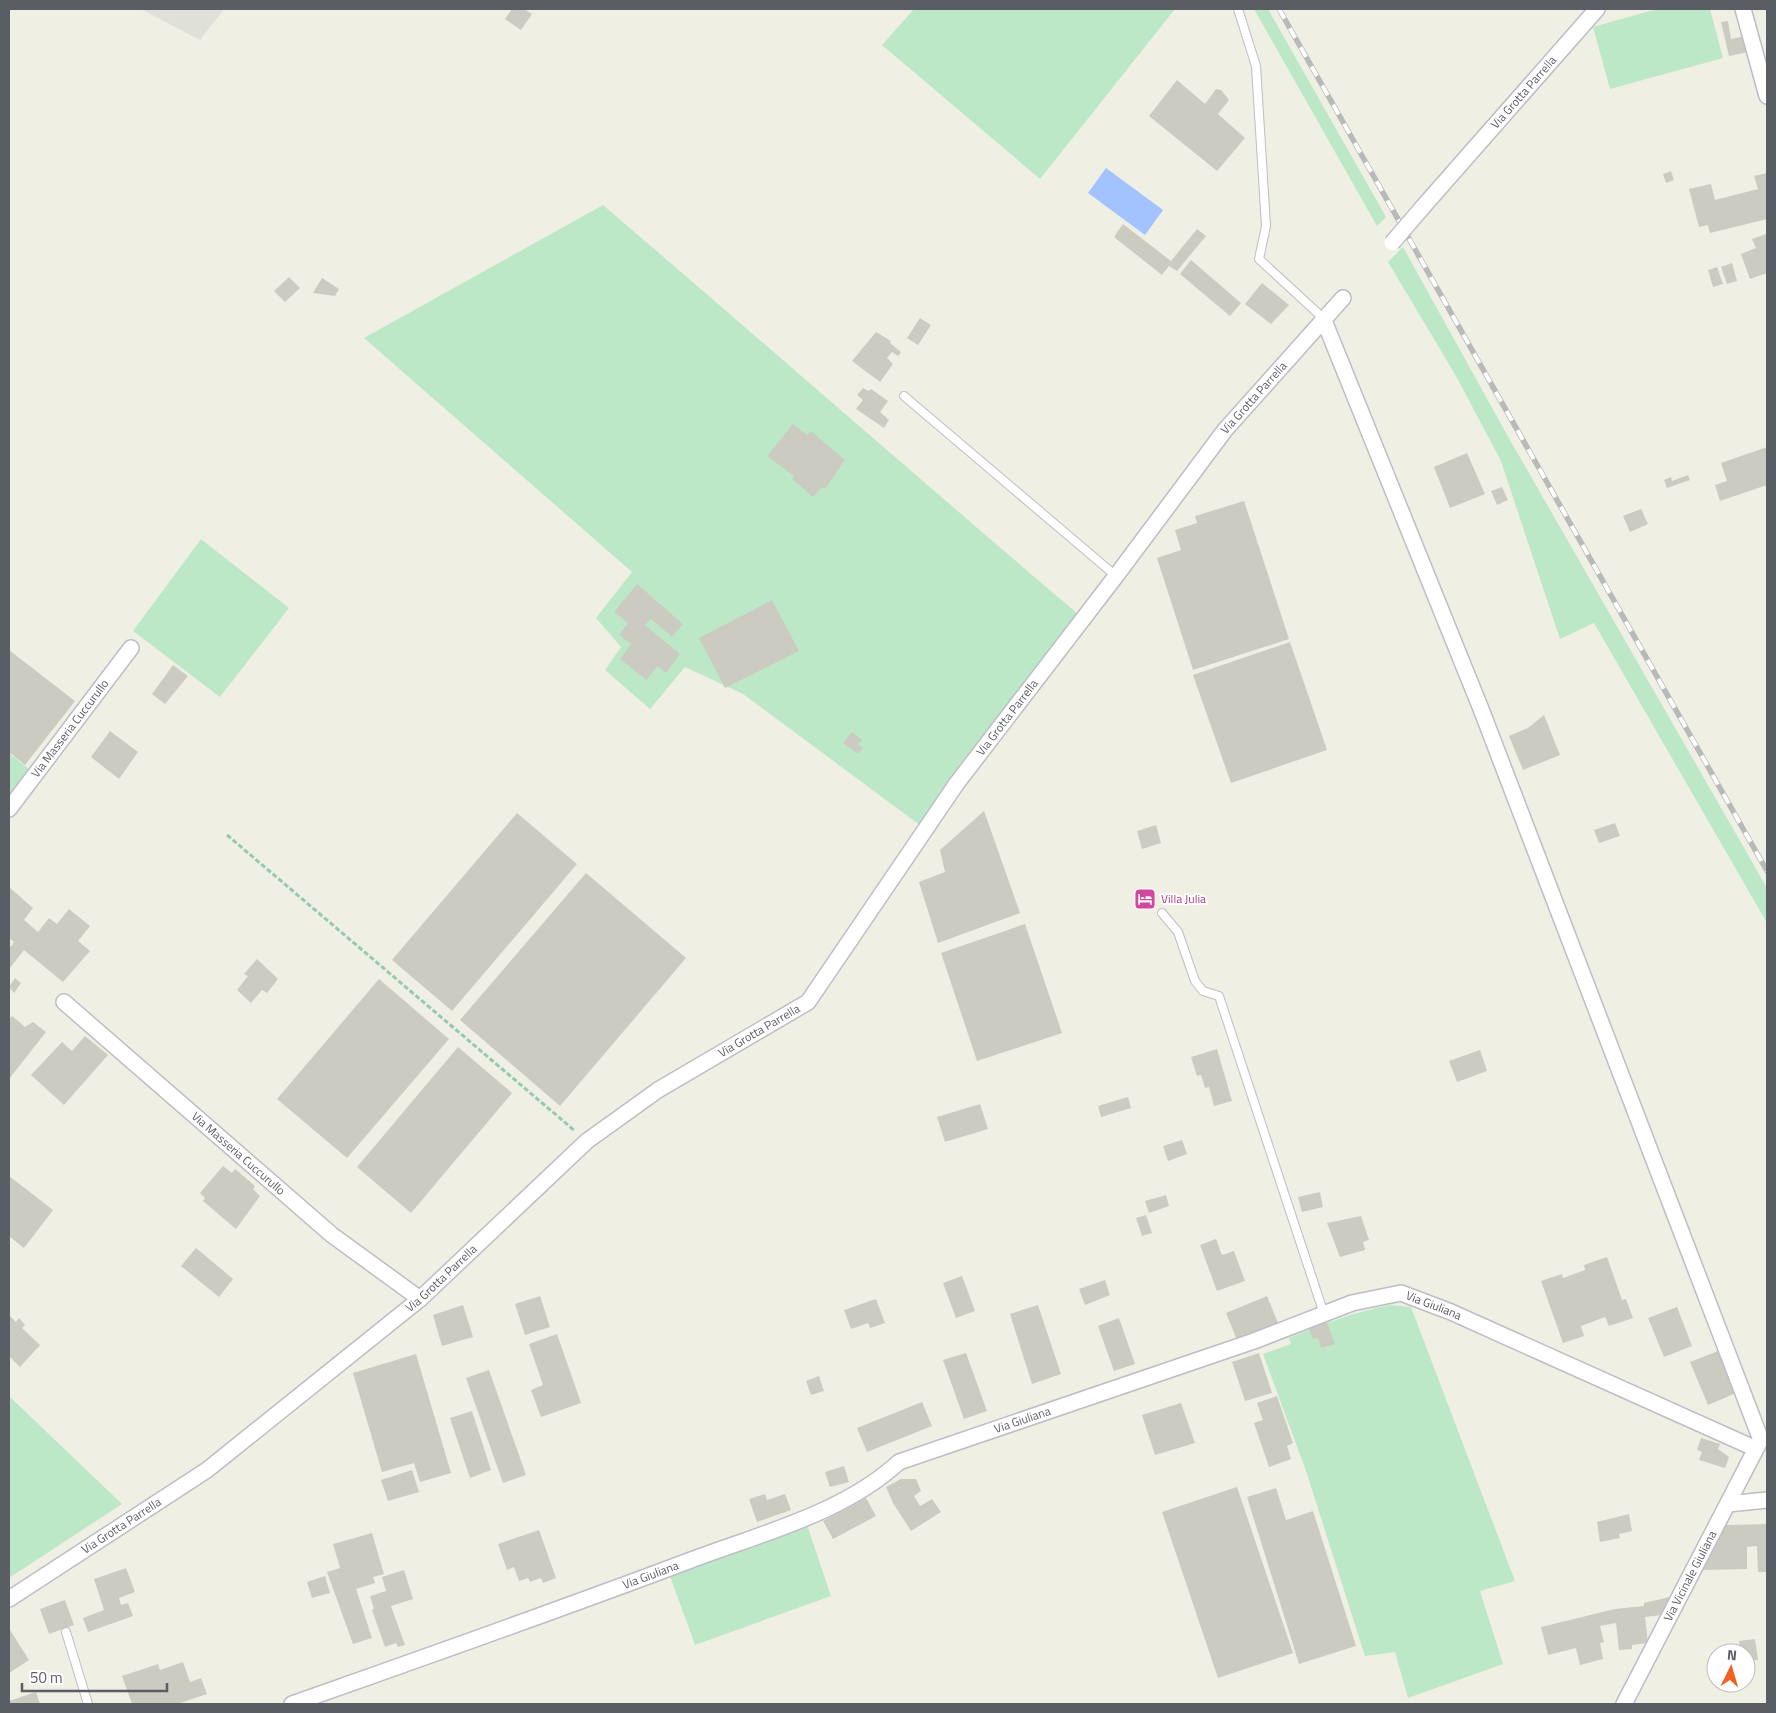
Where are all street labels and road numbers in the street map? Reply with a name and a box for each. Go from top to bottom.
street label: Via Grotta Parrella [1486,51,1561,133]
street label: Via Grotta Parrella [1216,357,1291,438]
street label: Via Masseria Cuccurullo [26,675,113,781]
street label: Via Grotta Parrella [971,675,1042,760]
street label: Via Grotta Parrella [714,999,803,1062]
street label: Via Masseria Cuccurullo [187,1107,290,1199]
street label: Via Grotta Parrella [401,1240,481,1316]
street label: Via Giuliana [1403,1286,1465,1325]
street label: Via Giuliana [991,1401,1053,1438]
street label: Via Grotta Parrella [77,1492,165,1559]
street label: Via Vicinale Giuliana [1658,1527,1721,1625]
street label: Via Giuliana [620,1556,681,1594]

